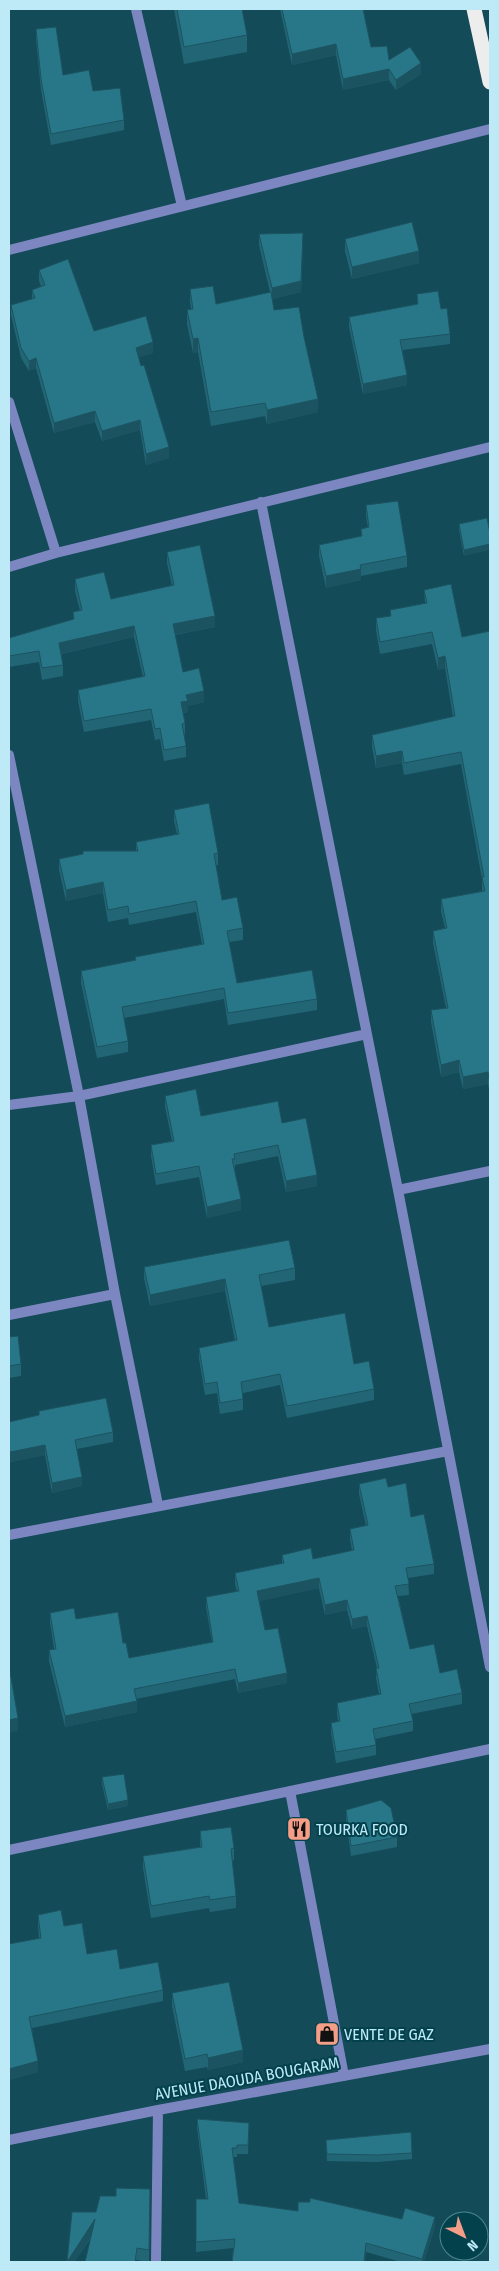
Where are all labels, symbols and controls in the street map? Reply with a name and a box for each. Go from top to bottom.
restaurant icon: TOURKA FOOD [286,1816,312,1842]
place label: TOURKA FOOD [316,1820,408,1839]
shop icon: VENTE DE GAZ [314,2021,340,2047]
place label: VENTE DE GAZ [344,2025,434,2044]
street label: AVENUE DAOUDA BOUGARAM [154,2053,341,2104]
north arrow [439,2211,489,2261]
text: N [464,2236,481,2254]

